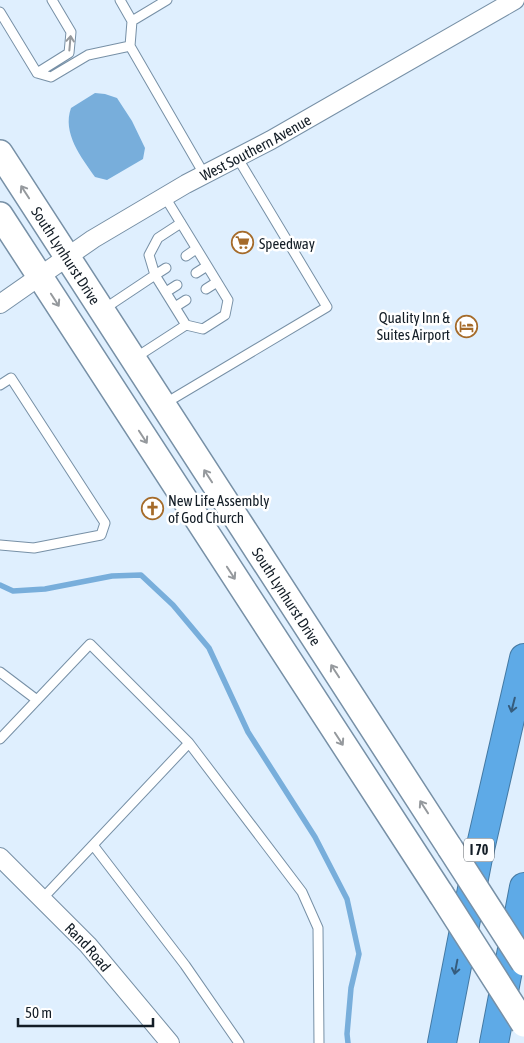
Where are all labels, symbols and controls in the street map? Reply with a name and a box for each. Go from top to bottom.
one-way arrow [65,35,75,51]
street label: West Southern Avenue [197,110,314,184]
one-way arrow [20,186,30,200]
street label: South Lynhurst Drive [28,203,104,308]
supermarket icon: Speedway [231,231,255,255]
place label: Speedway [259,235,315,252]
one-way arrow [50,293,60,307]
place label: Quality Inn & Suites Airport [377,309,450,343]
hotel icon: Quality Inn & Suites Airport [454,314,478,338]
one-way arrow [138,430,148,444]
one-way arrow [203,470,213,484]
place label: New Life Assembly of God Church [168,492,269,526]
church icon: New Life Assembly of God Church [140,497,164,521]
street label: South Lynhurst Drive [249,544,325,648]
one-way arrow [226,566,236,580]
one-way arrow [329,665,339,679]
one-way arrow [508,697,517,713]
one-way arrow [334,732,344,746]
one-way arrow [418,800,429,814]
road number: I 70 [464,838,494,862]
street label: Rand Road [62,919,115,975]
one-way arrow [451,958,460,974]
scale bar [18,996,152,1028]
text: 50 m [25,1004,52,1021]

